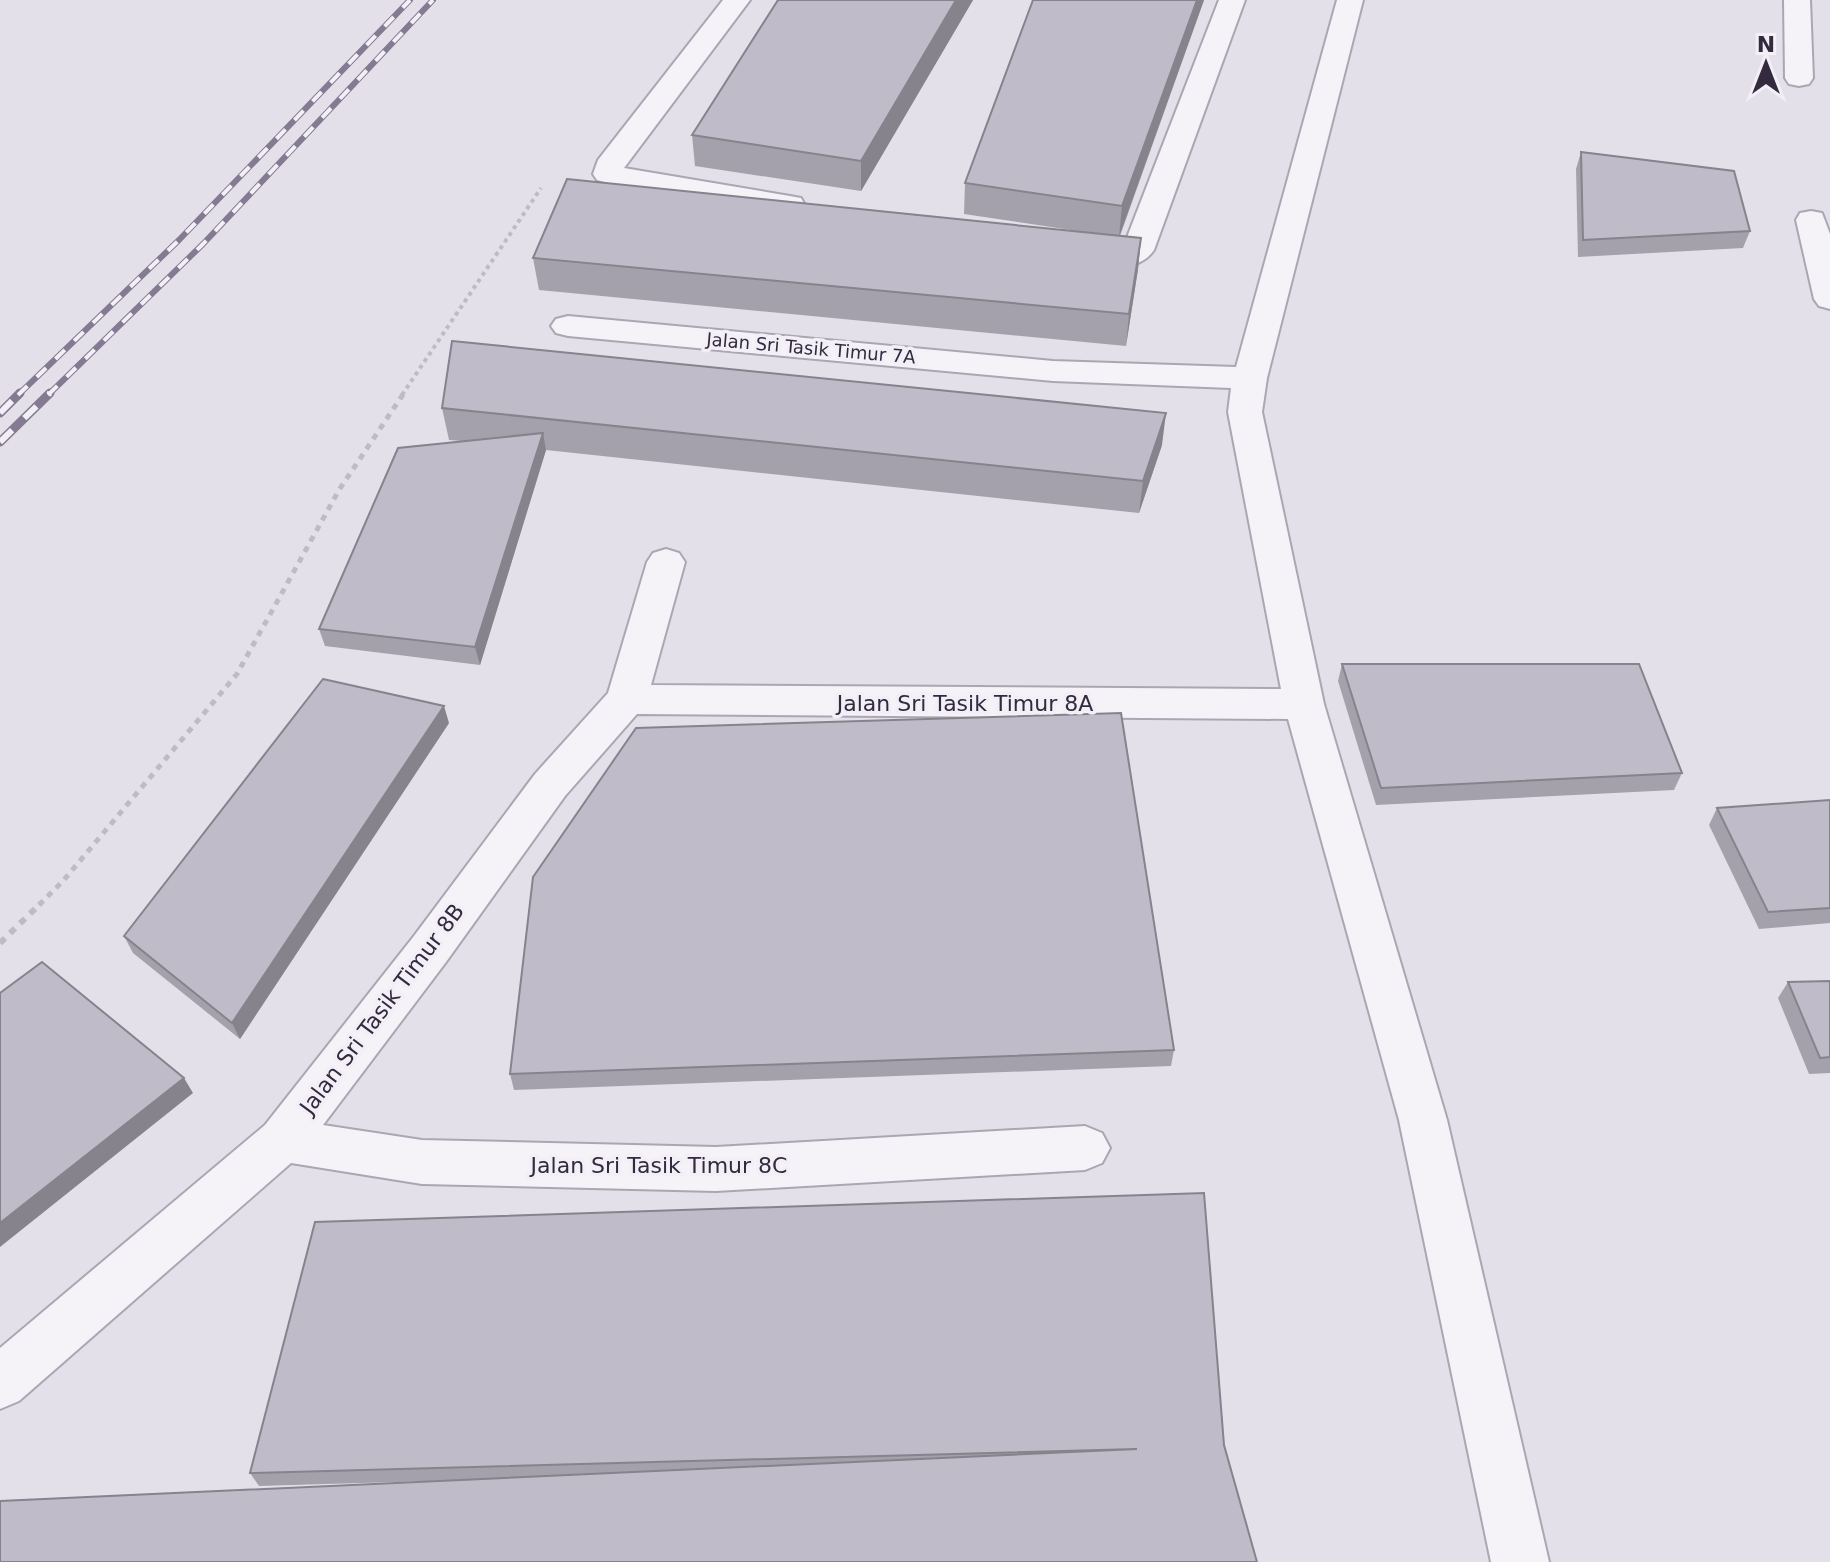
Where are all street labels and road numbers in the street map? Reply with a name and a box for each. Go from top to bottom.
street label: Jalan Sri Tasik Timur 7A [705,328,917,368]
street label: Jalan Sri Tasik Timur 8A [835,691,1093,716]
street label: Jalan Sri Tasik Timur 8B [294,899,469,1121]
street label: Jalan Sri Tasik Timur 8C [529,1153,787,1178]

